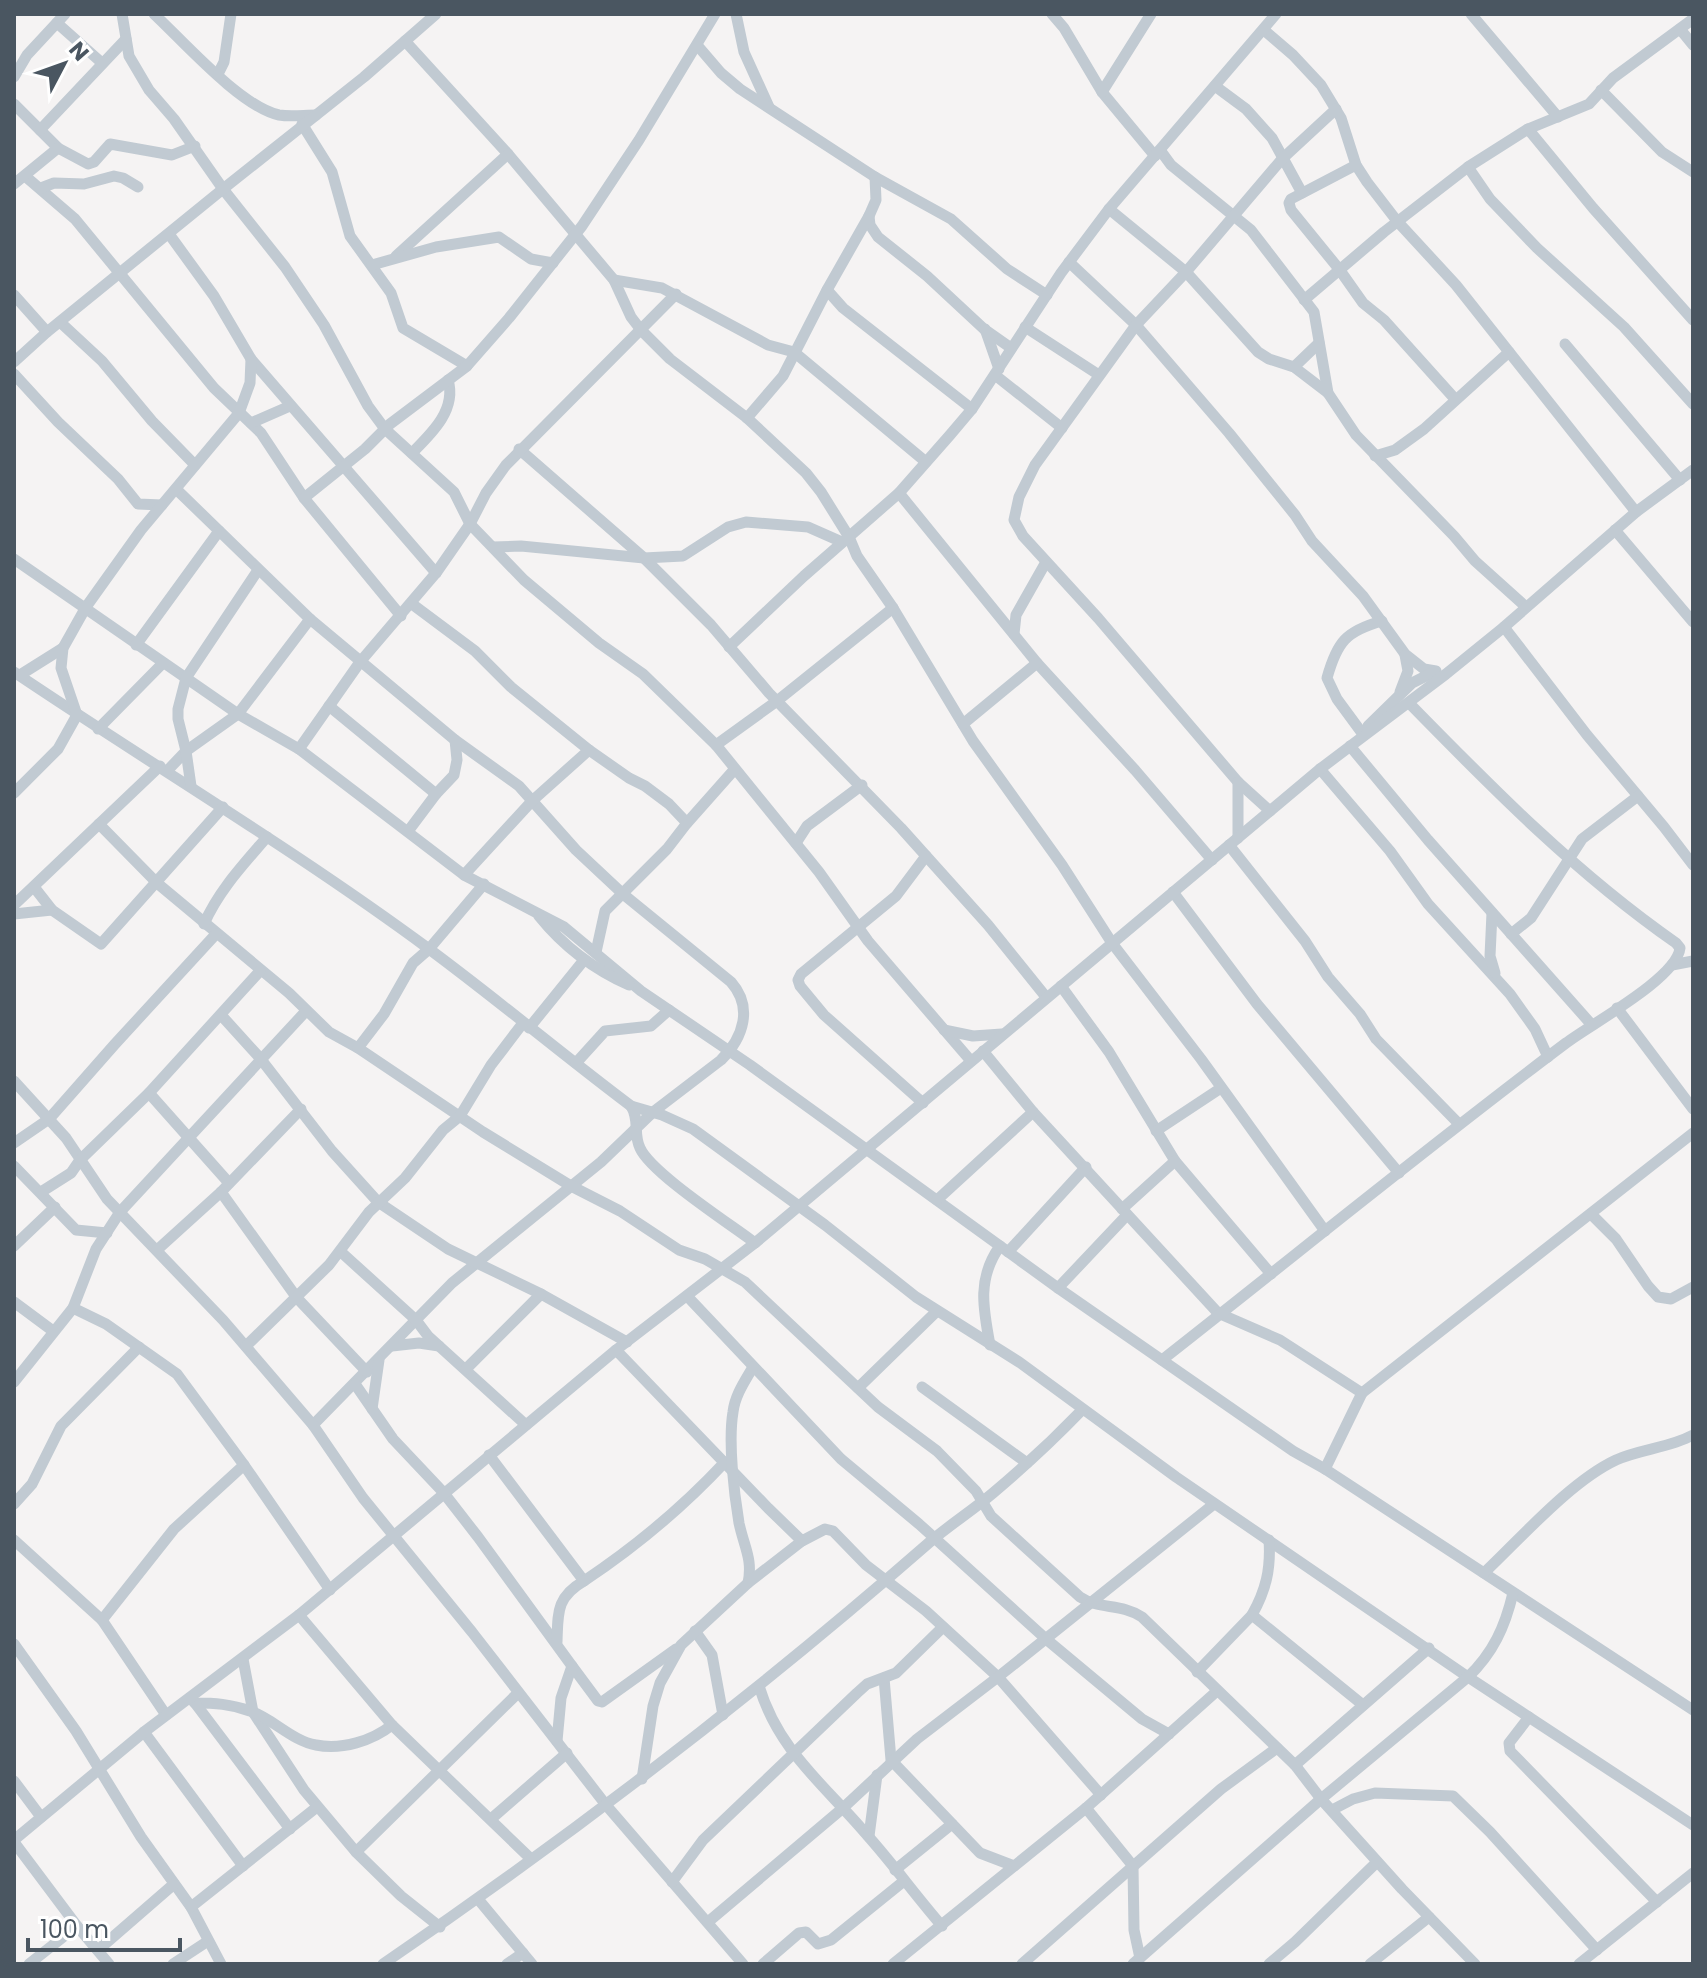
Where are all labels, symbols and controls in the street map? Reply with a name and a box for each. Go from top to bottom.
north arrow [24,24,104,104]
text: N [62,35,96,68]
scale bar [28,1902,180,1952]
text: 100 m [40,1913,109,1946]

